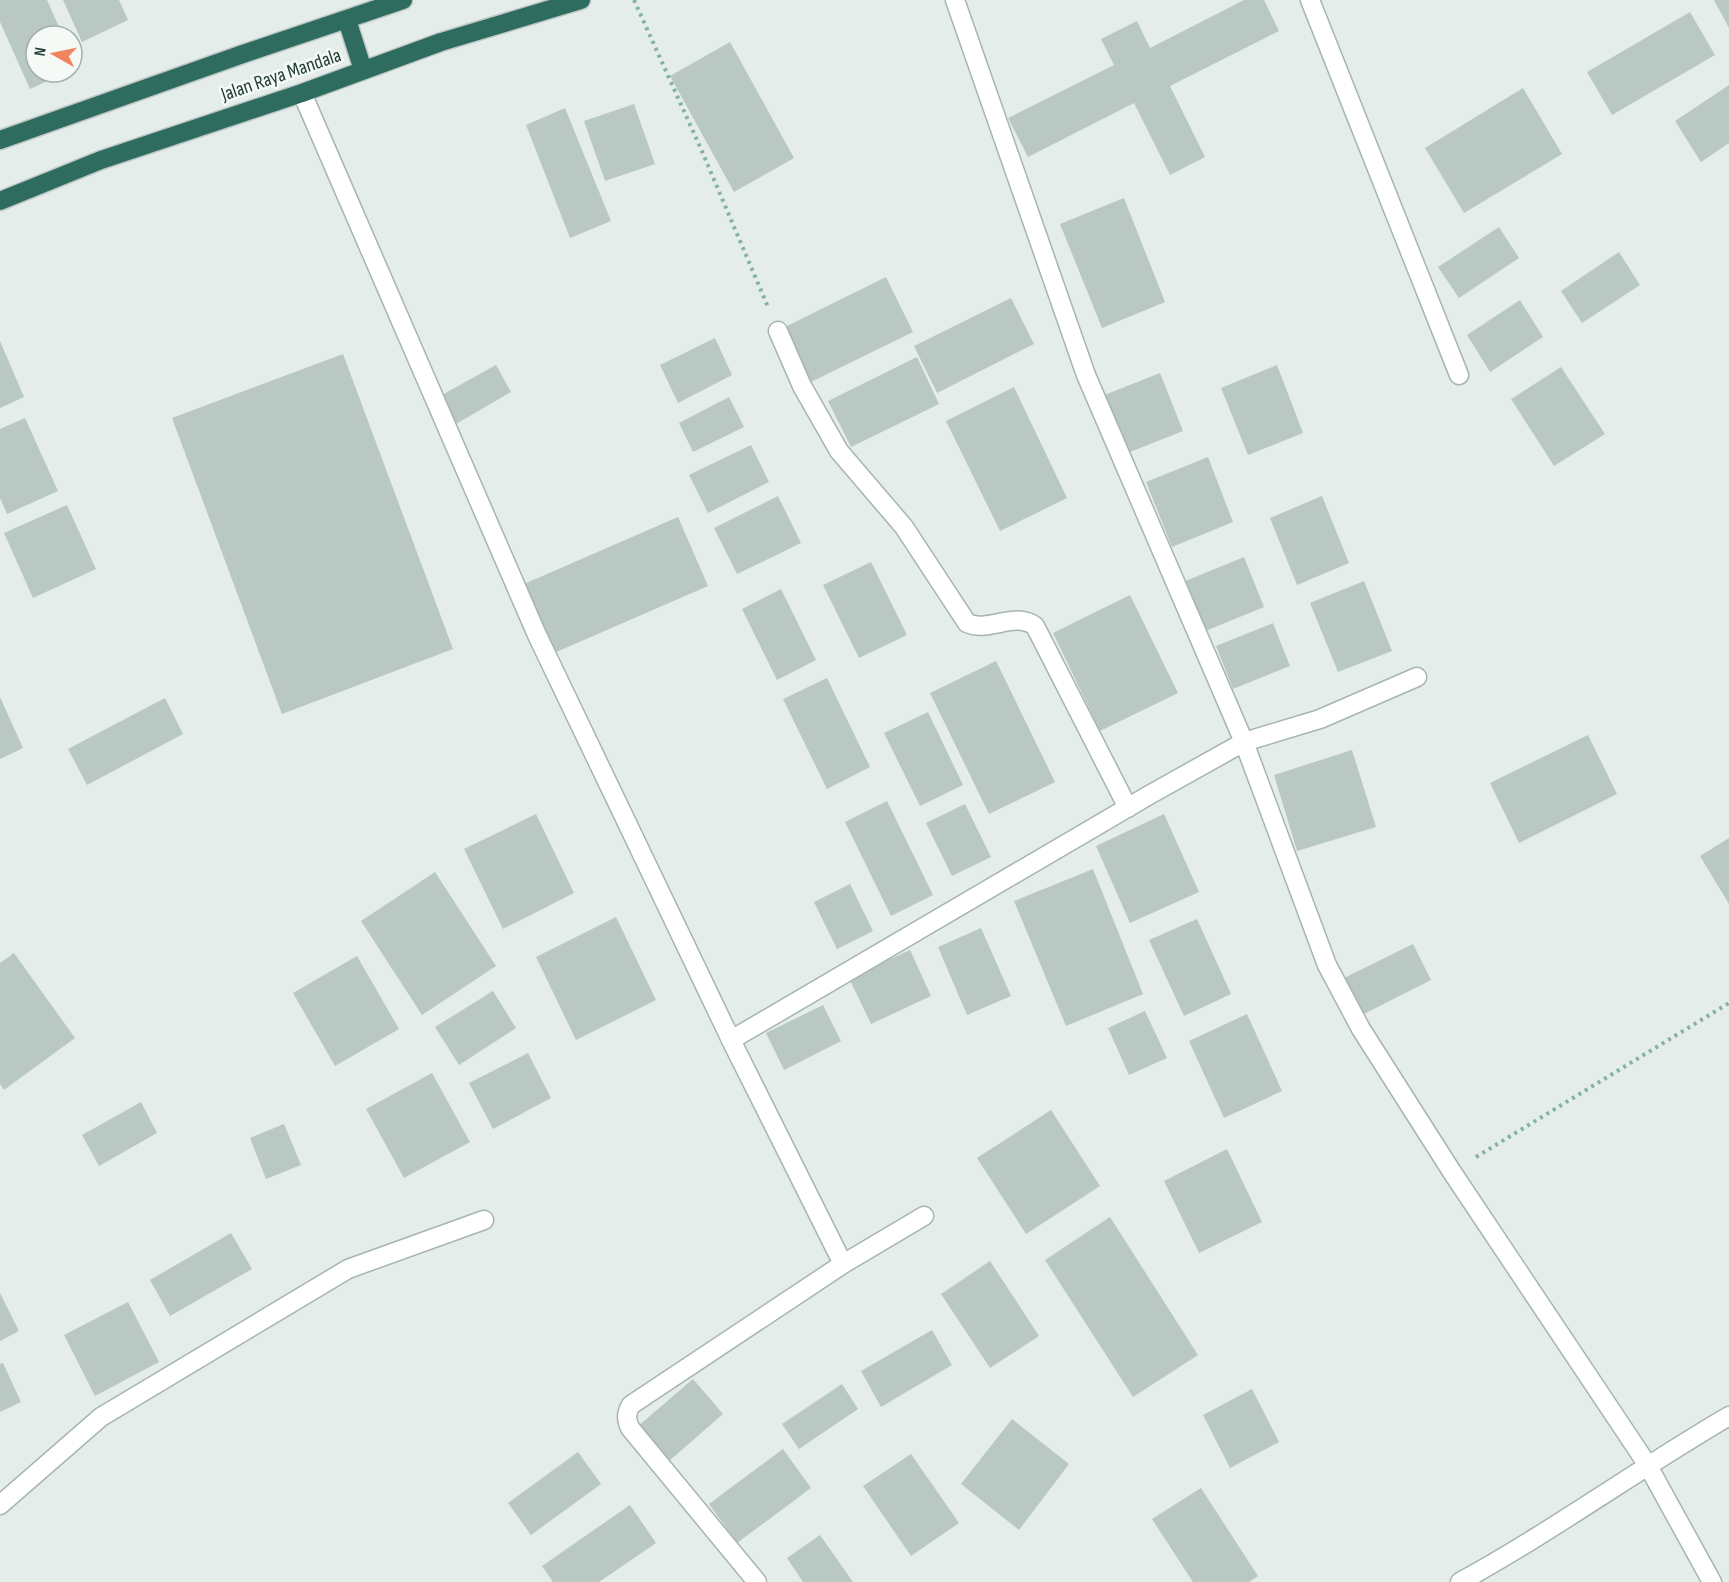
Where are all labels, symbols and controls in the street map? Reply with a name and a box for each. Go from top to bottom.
north arrow [24,24,84,84]
street label: Jalan Raya Mandala [217,43,344,107]
text: N [31,46,51,58]

